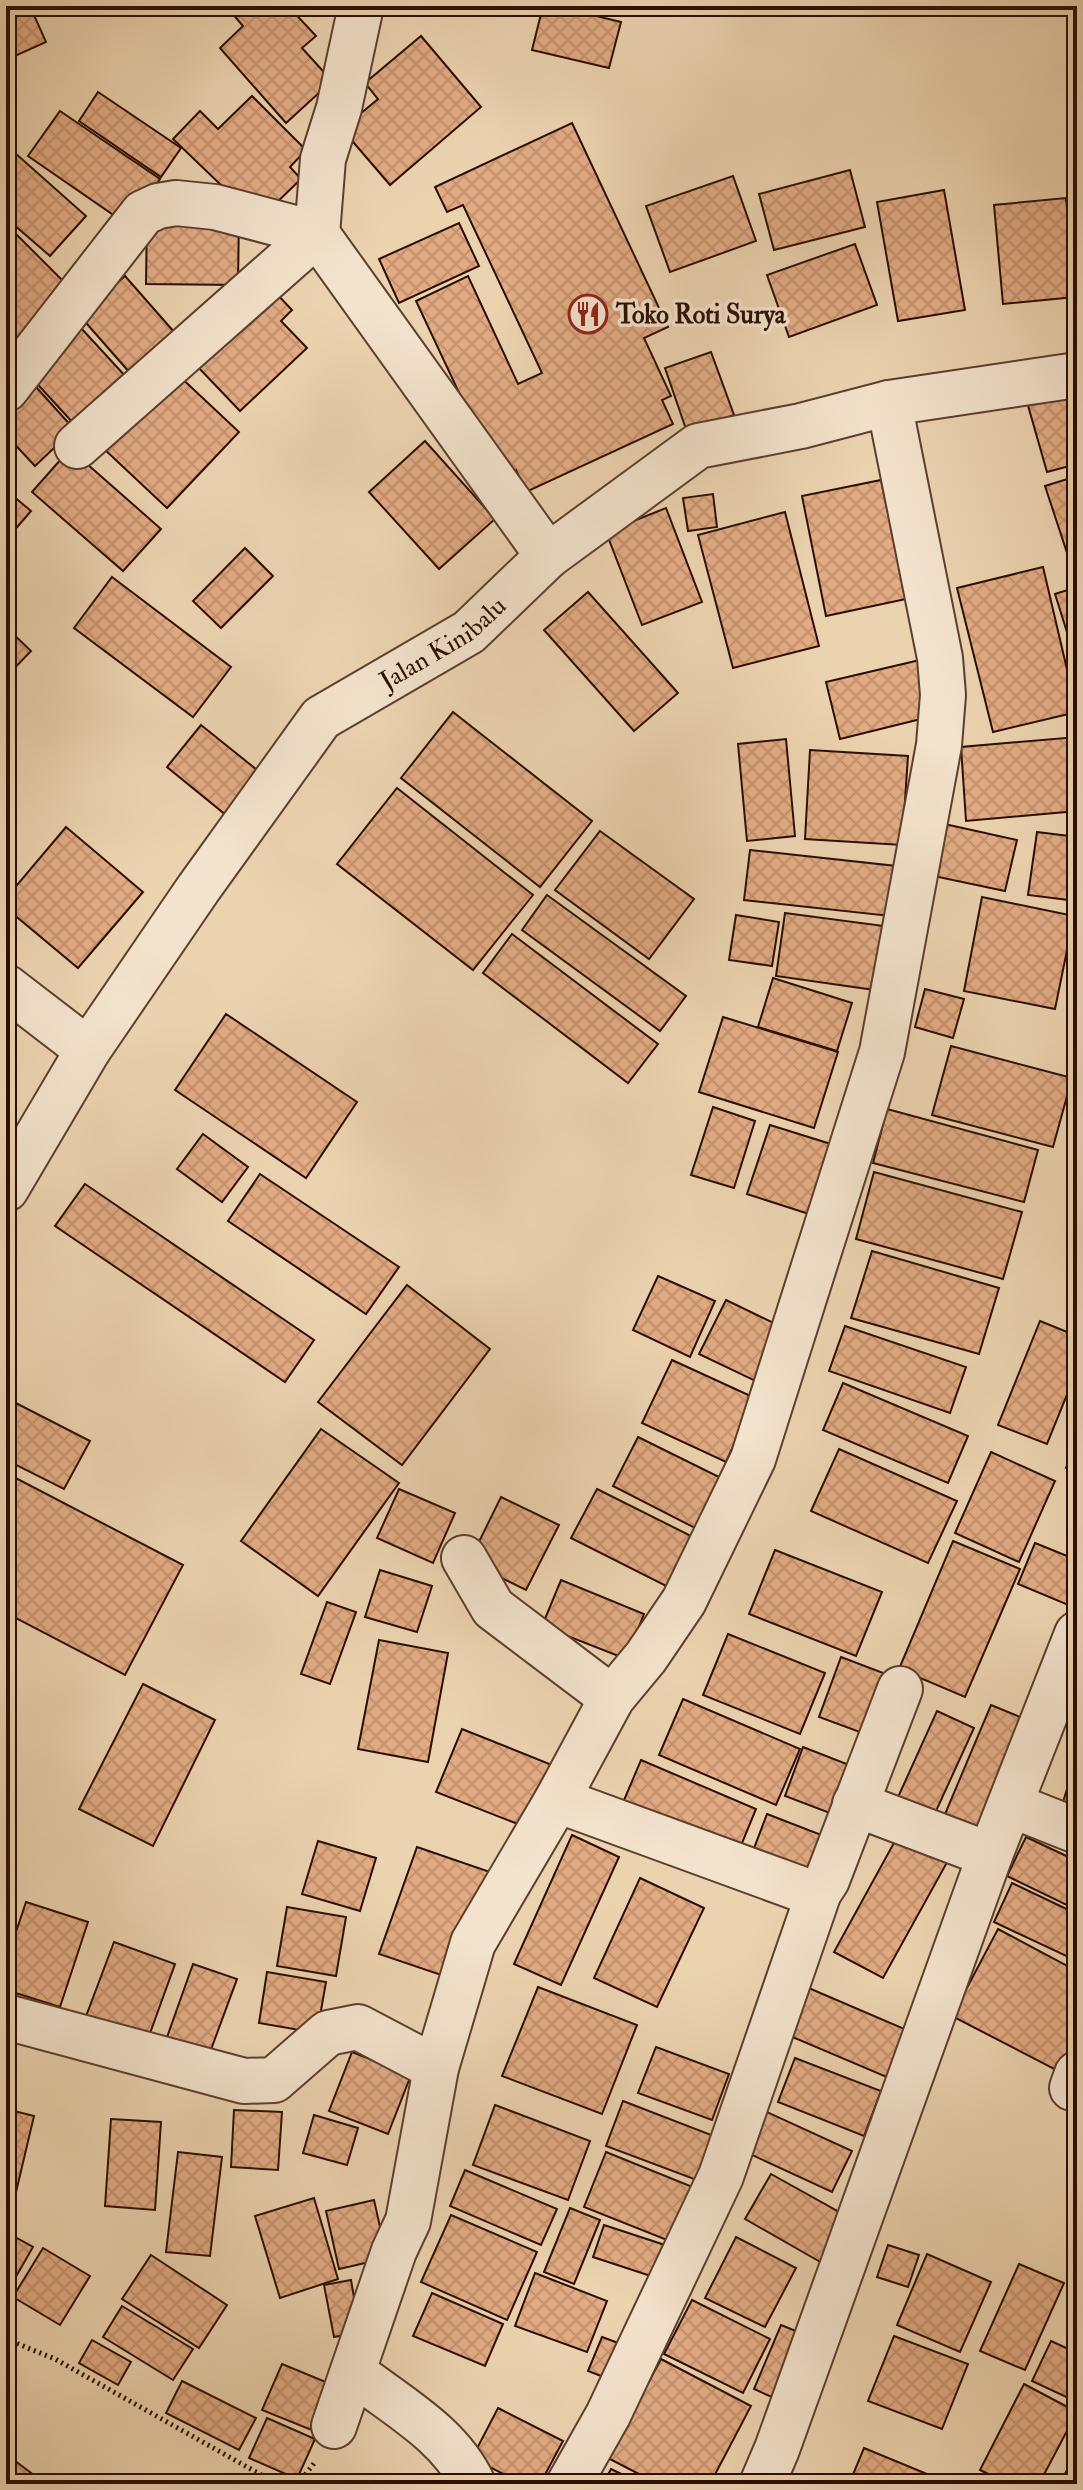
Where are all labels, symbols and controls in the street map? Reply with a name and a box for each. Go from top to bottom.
restaurant icon: Toko Roti Surya [567,293,609,335]
place label: Toko Roti Surya [615,299,787,332]
street label: Jalan Kinibalu [373,590,513,698]

